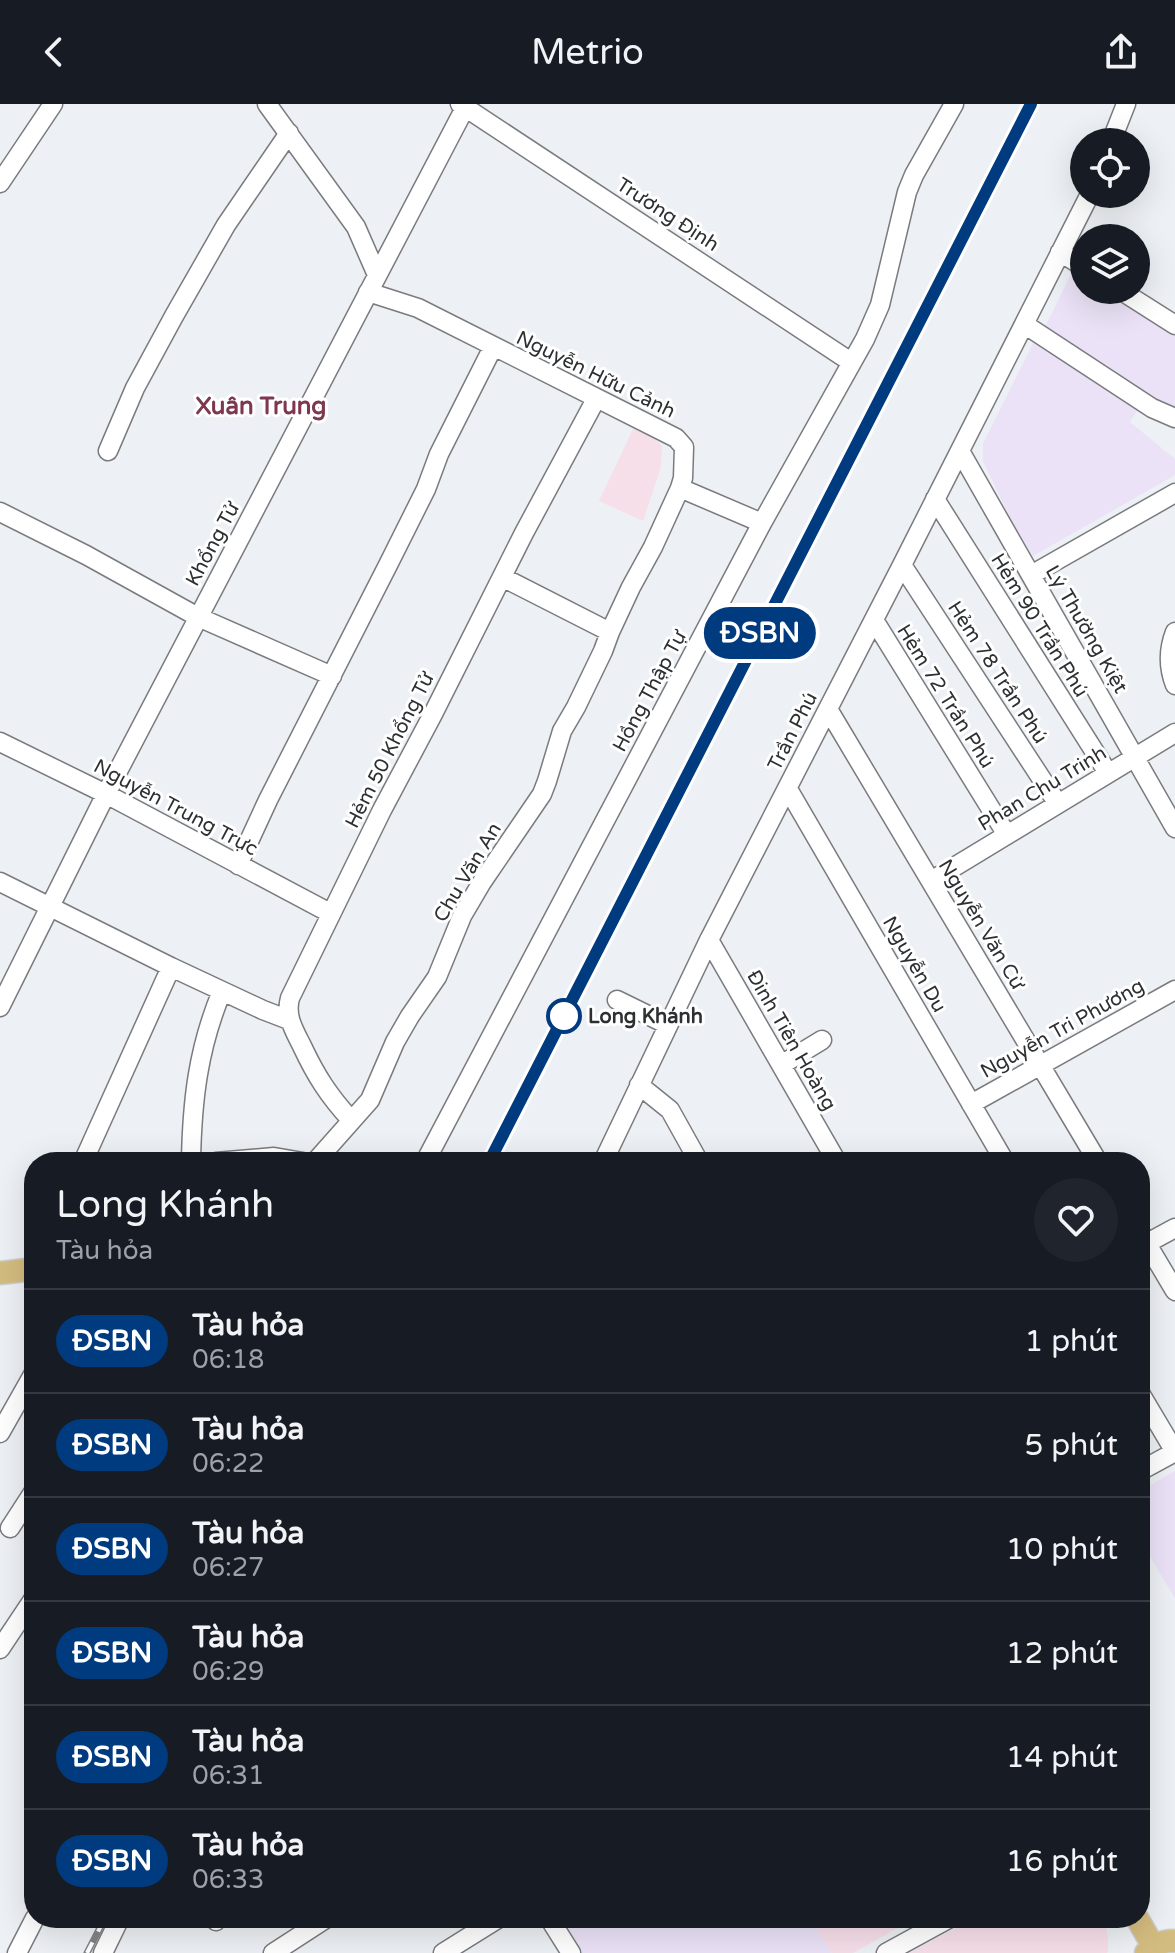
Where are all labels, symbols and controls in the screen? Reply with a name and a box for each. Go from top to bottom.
icon: back [32,30,76,74]
icon: share [1099,30,1143,74]
text: Metrio [531,31,644,74]
map controls [1070,128,1150,304]
button: locate [1070,128,1150,208]
street label: Trương Định [612,173,723,257]
button: layers [1070,224,1150,304]
street label: Nguyễn Hữu Cảnh [512,326,679,424]
district label: Xuân Trung [195,392,327,421]
street label: Khổng Tử [181,497,246,590]
street label: Hẻm 90 Trần Phú [985,549,1093,702]
street label: Lý Thường Kiệt [1040,561,1133,698]
street label: Hẻm 78 Trần Phú [942,597,1052,748]
line badge: ĐSBN [704,607,816,659]
text: ĐSBN [720,616,800,650]
street label: Hẻm 72 Trần Phú [891,620,999,773]
street label: Hồng Thập Tự [608,625,693,756]
street label: Hẻm 50 Khổng Tử [340,667,440,832]
street label: Trần Phú [763,688,823,775]
street label: Phan Chu Trinh [974,741,1111,837]
street label: Nguyễn Trung Trực [89,754,262,861]
street label: Chu Văn An [429,818,507,927]
street label: Nguyễn Văn Cừ [933,855,1030,995]
street label: Nguyễn Du [877,912,951,1017]
street label: Đinh Tiên Hoàng [741,966,841,1115]
street label: Nguyễn Tri Phương [976,974,1149,1084]
marker: Long Khánh [547,999,581,1033]
place label: Long Khánh [588,1005,703,1029]
button: heart [1034,1178,1118,1262]
text: Long Khánh [56,1182,274,1228]
text: Tàu hỏa [56,1235,153,1266]
text: Tàu hỏa [192,1307,304,1344]
text: 1 phút [1025,1323,1118,1360]
text: ĐSBN [72,1324,152,1358]
text: 06:18 [192,1344,264,1375]
text: Tàu hỏa [192,1411,304,1448]
text: 5 phút [1025,1427,1118,1464]
text: ĐSBN [72,1428,152,1462]
text: 06:22 [192,1448,264,1479]
text: Tàu hỏa [192,1515,304,1552]
text: 10 phút [1006,1531,1118,1568]
text: ĐSBN [72,1532,152,1566]
text: 06:27 [192,1552,264,1583]
text: Tàu hỏa [192,1619,304,1656]
text: 12 phút [1006,1635,1118,1672]
text: ĐSBN [72,1636,152,1670]
text: 06:29 [192,1656,264,1687]
text: Tàu hỏa [192,1723,304,1760]
text: 14 phút [1006,1739,1118,1776]
text: ĐSBN [72,1740,152,1774]
text: 06:31 [192,1760,264,1791]
text: Tàu hỏa [192,1827,304,1864]
text: 16 phút [1006,1843,1118,1880]
text: ĐSBN [72,1844,152,1878]
text: 06:33 [192,1864,264,1895]

